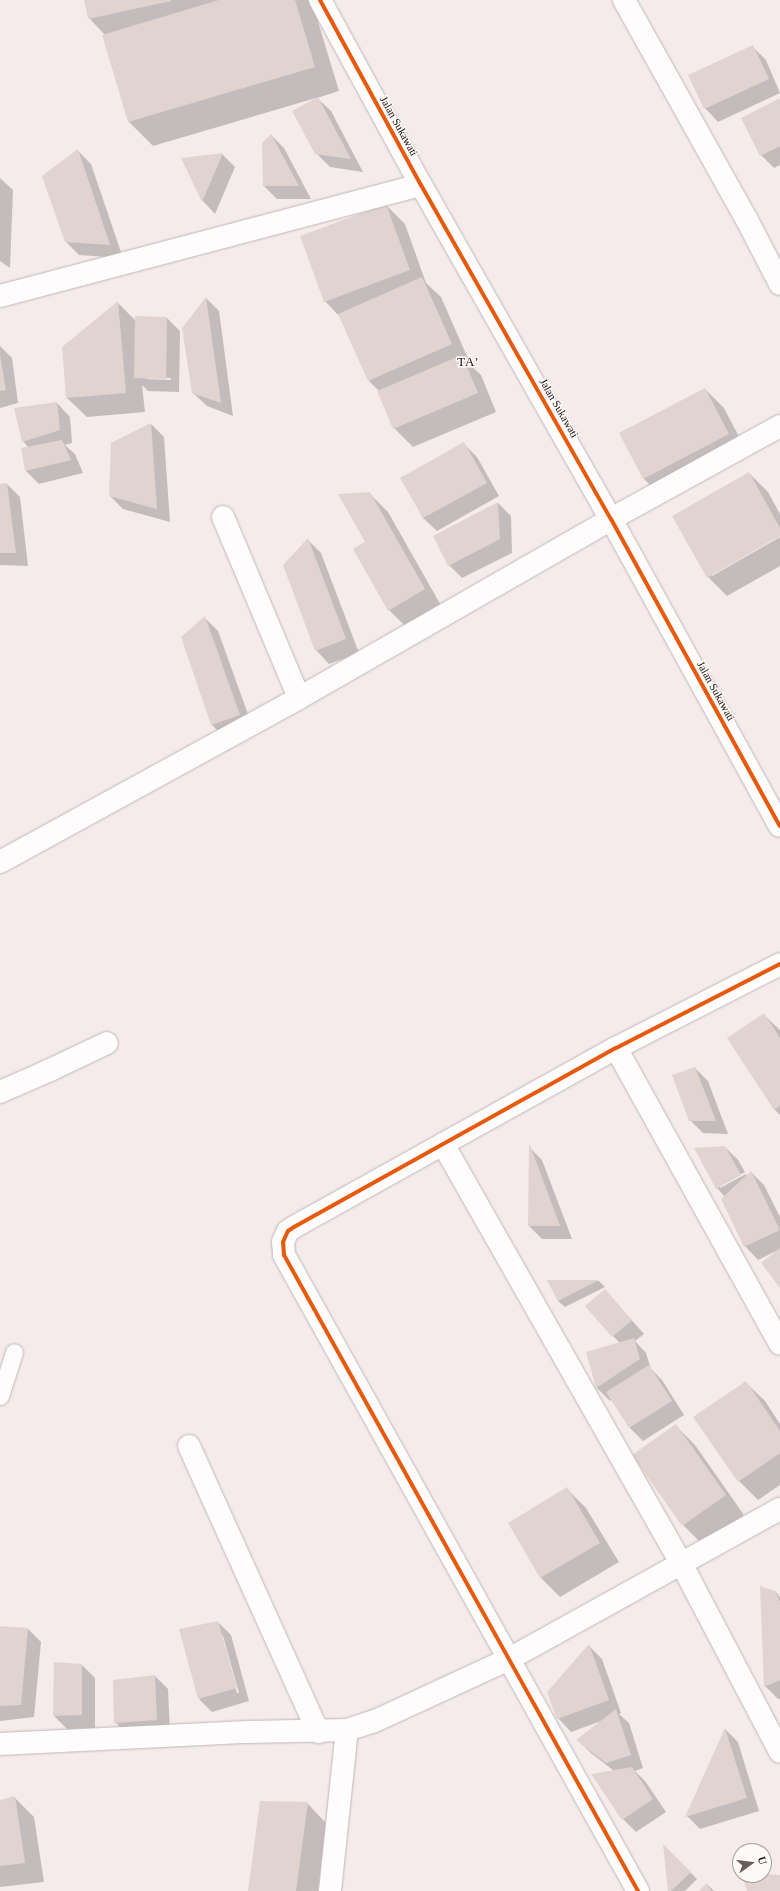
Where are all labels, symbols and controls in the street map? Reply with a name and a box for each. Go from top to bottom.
street label: Jalan Sukawati [377,94,421,158]
district label: TA' [457,354,479,370]
street label: Jalan Sukawati [537,376,581,440]
street label: Jalan Sukawati [694,659,738,723]
north arrow [732,1843,772,1883]
text: U [756,1855,769,1866]

